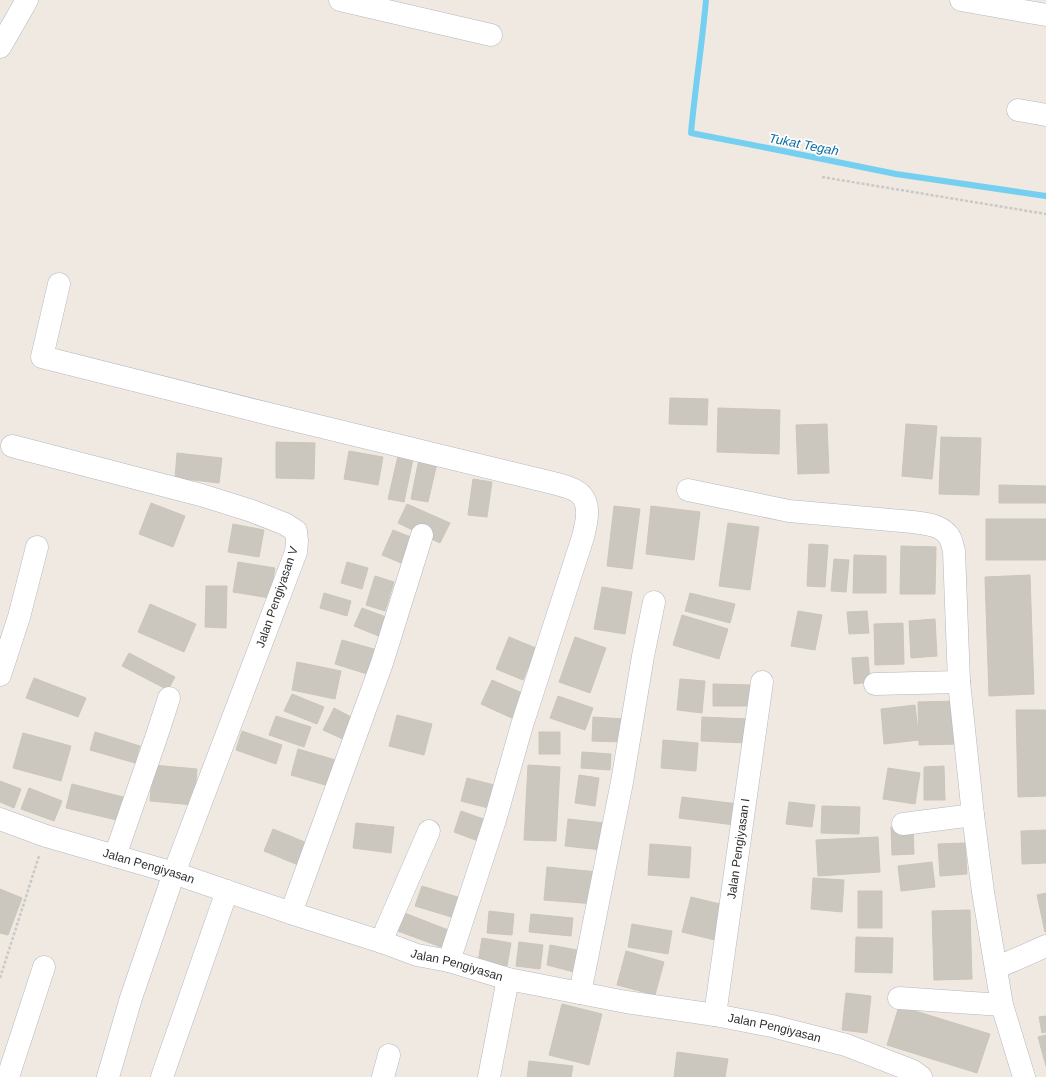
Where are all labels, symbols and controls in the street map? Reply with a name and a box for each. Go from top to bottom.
water label: Tukat Tegah [768,130,840,159]
street label: Jalan Pengiyasan V [253,545,301,649]
street label: Jalan Pengiyasan I [724,797,753,900]
street label: Jalan Pengiyasan [101,846,196,886]
street label: Jalan Pengiyasan [409,946,505,984]
street label: Jalan Pengiyasan [727,1011,822,1045]

